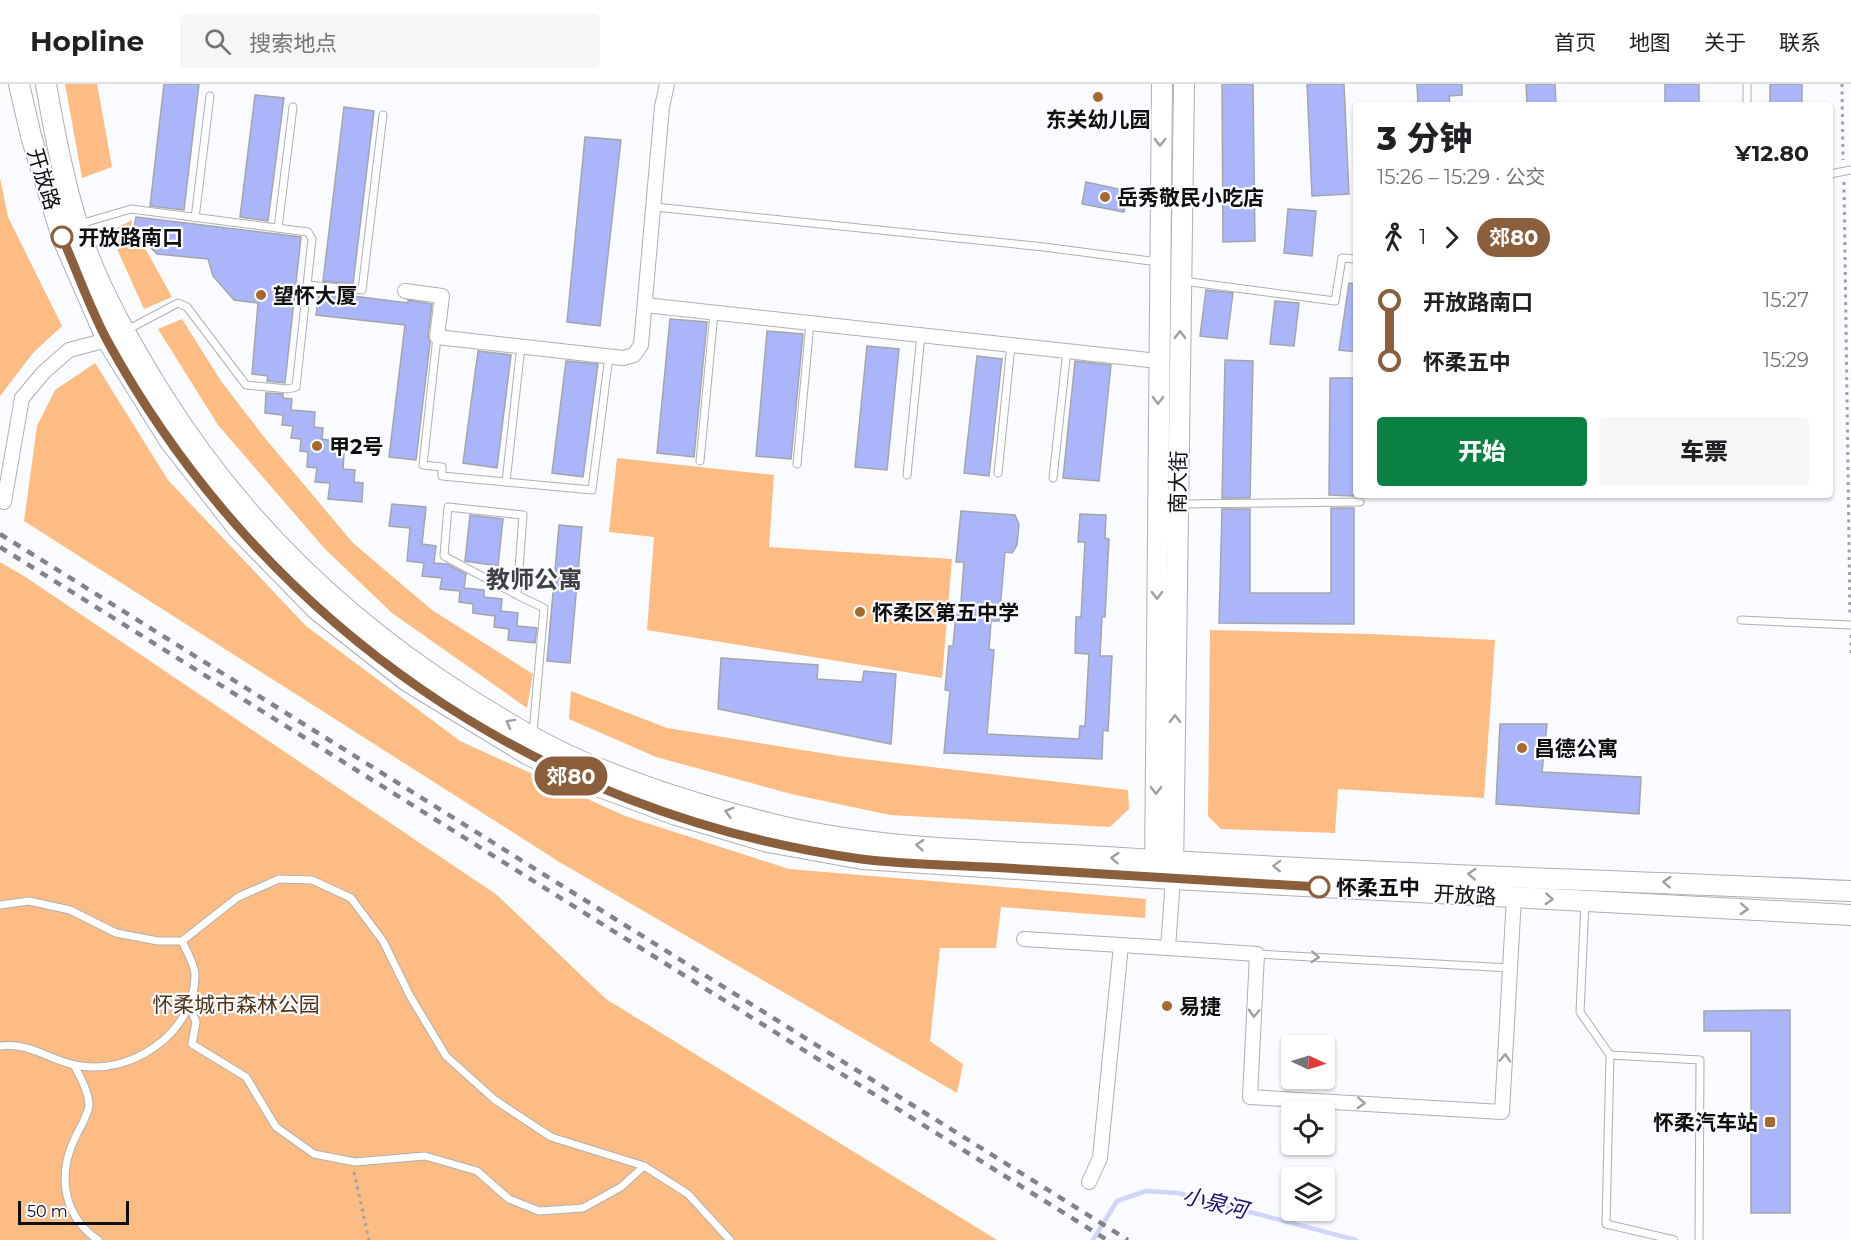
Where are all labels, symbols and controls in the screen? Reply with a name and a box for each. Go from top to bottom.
search box [180,14,600,68]
text: Hopline [30,24,144,58]
icon: search [201,25,234,58]
text: 搜索地点 [249,30,337,57]
text: 首页 [1554,30,1596,55]
text: 地图 [1629,30,1671,55]
text: 关于 [1704,30,1746,55]
text: 联系 [1779,30,1821,55]
marker: 东关幼儿园 [1091,90,1105,104]
place label: 东关幼儿园 [1046,107,1151,132]
text: 3 分钟 [1377,118,1473,158]
one-way arrow [1154,138,1166,147]
text: ¥12.80 [1735,140,1809,167]
street label: 开放路 [23,145,65,213]
text: 15:26 – 15:29 · 公交 [1377,165,1546,189]
place label: 岳秀敬民小吃店 [1117,185,1264,210]
marker: 岳秀敬民小吃店 [1098,190,1112,204]
icon: walk [1377,221,1410,254]
icon: forward [1435,221,1468,254]
place label: 开放路南口 [78,225,183,250]
text: 1 [1419,225,1426,249]
text: 郊80 [1489,225,1538,250]
marker: 开放路南口 [51,226,73,248]
place label: 望怀大厦 [273,283,357,308]
marker: 望怀大厦 [254,288,268,302]
text: 15:27 [1763,288,1809,312]
text: 开放路南口 [1423,289,1533,316]
one-way arrow [1174,330,1186,339]
text: 15:29 [1763,348,1809,372]
text: 怀柔五中 [1423,349,1511,376]
one-way arrow [1152,396,1164,405]
button: 开始 [1377,417,1587,486]
button: 车票 [1599,417,1809,486]
place label: 甲2号 [329,434,383,459]
marker: 甲2号 [310,439,324,453]
street label: 南大街 [1165,450,1191,514]
district label: 教师公寓 [486,565,582,594]
one-way arrow [1151,591,1163,600]
place label: 怀柔区第五中学 [872,600,1019,625]
marker: 怀柔区第五中学 [853,605,867,619]
one-way arrow [1169,714,1181,723]
one-way arrow [505,719,516,730]
place label: 昌德公寓 [1534,736,1618,761]
marker: 昌德公寓 [1515,741,1529,755]
line badge: 郊80 [536,756,606,796]
text: 郊80 [546,764,596,789]
one-way arrow [1150,786,1162,795]
one-way arrow [724,807,734,819]
one-way arrow [916,839,925,852]
one-way arrow [1110,851,1119,864]
one-way arrow [1273,859,1282,872]
one-way arrow [1467,867,1476,880]
place label: 怀柔五中 [1336,875,1420,900]
marker: 怀柔五中 [1308,876,1330,898]
one-way arrow [1662,876,1671,889]
street label: 开放路 [1433,881,1497,909]
one-way arrow [1545,893,1554,906]
one-way arrow [1739,903,1748,916]
one-way arrow [1310,951,1319,964]
park label: 怀柔城市森林公园 [152,992,320,1017]
place label: 易捷 [1179,994,1221,1019]
marker: 易捷 [1160,999,1174,1013]
one-way arrow [1247,1008,1260,1017]
north arrow [1281,1035,1335,1089]
map controls [1281,1035,1335,1221]
one-way arrow [1498,1054,1511,1063]
one-way arrow [1356,1097,1365,1110]
button: locate [1281,1101,1335,1155]
place label: 怀柔汽车站 [1653,1110,1758,1135]
marker: 怀柔汽车站 [1763,1115,1777,1129]
button: layers [1281,1167,1335,1221]
water label: 小泉河 [1180,1182,1254,1225]
scale bar [18,1198,129,1226]
text: 50 m [27,1202,68,1221]

